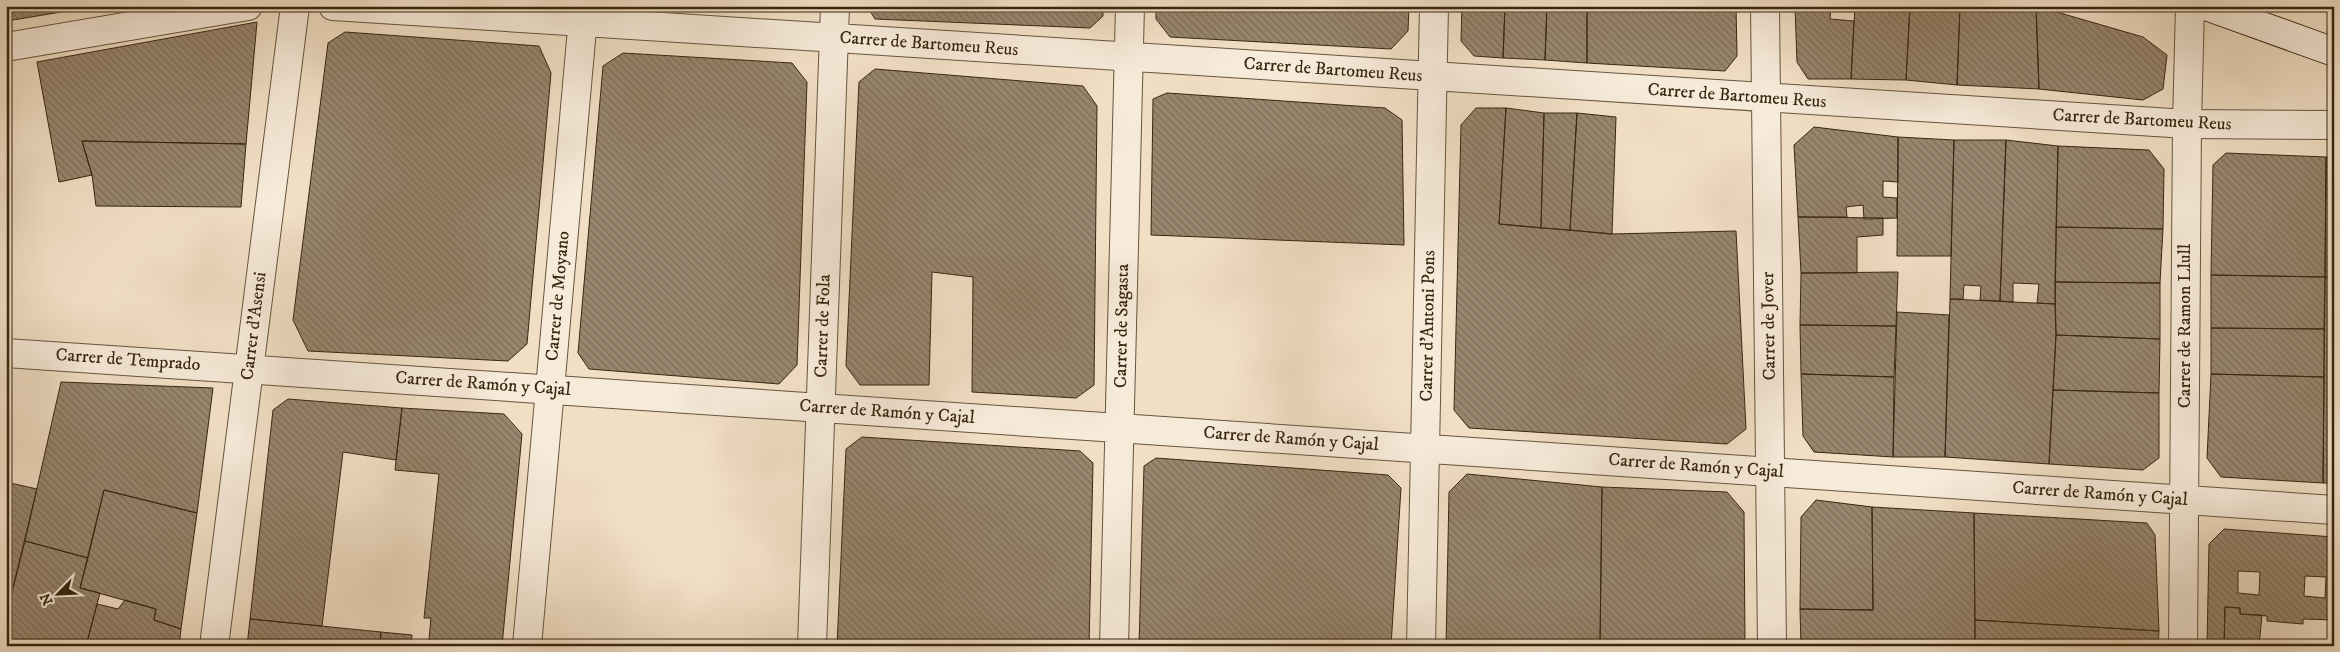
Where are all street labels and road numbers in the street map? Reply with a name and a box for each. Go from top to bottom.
street label: Carrer de Bartomeu Reus [839,27,1019,61]
street label: Carrer de Bartomeu Reus [1243,53,1423,87]
street label: Carrer de Bartomeu Reus [1647,79,1827,113]
street label: Carrer de Bartomeu Reus [2052,104,2232,136]
street label: Carrer de Moyano [541,230,575,362]
street label: Carrer de Ramon Llull [2174,243,2196,408]
street label: Carrer d'Antoni Pons [1416,250,1440,402]
street label: Carrer de Sagasta [1110,263,1134,388]
street label: Carrer d'Asensi [236,271,272,381]
street label: Carrer de Jover [1757,271,1781,381]
street label: Carrer de Fola [810,274,836,378]
street label: Carrer de Temprado [55,344,201,376]
street label: Carrer de Ramón y Cajal [395,367,572,401]
street label: Carrer de Ramón y Cajal [799,395,976,429]
street label: Carrer de Ramón y Cajal [1203,422,1380,456]
street label: Carrer de Ramón y Cajal [1608,449,1785,483]
street label: Carrer de Ramón y Cajal [2012,477,2189,511]

